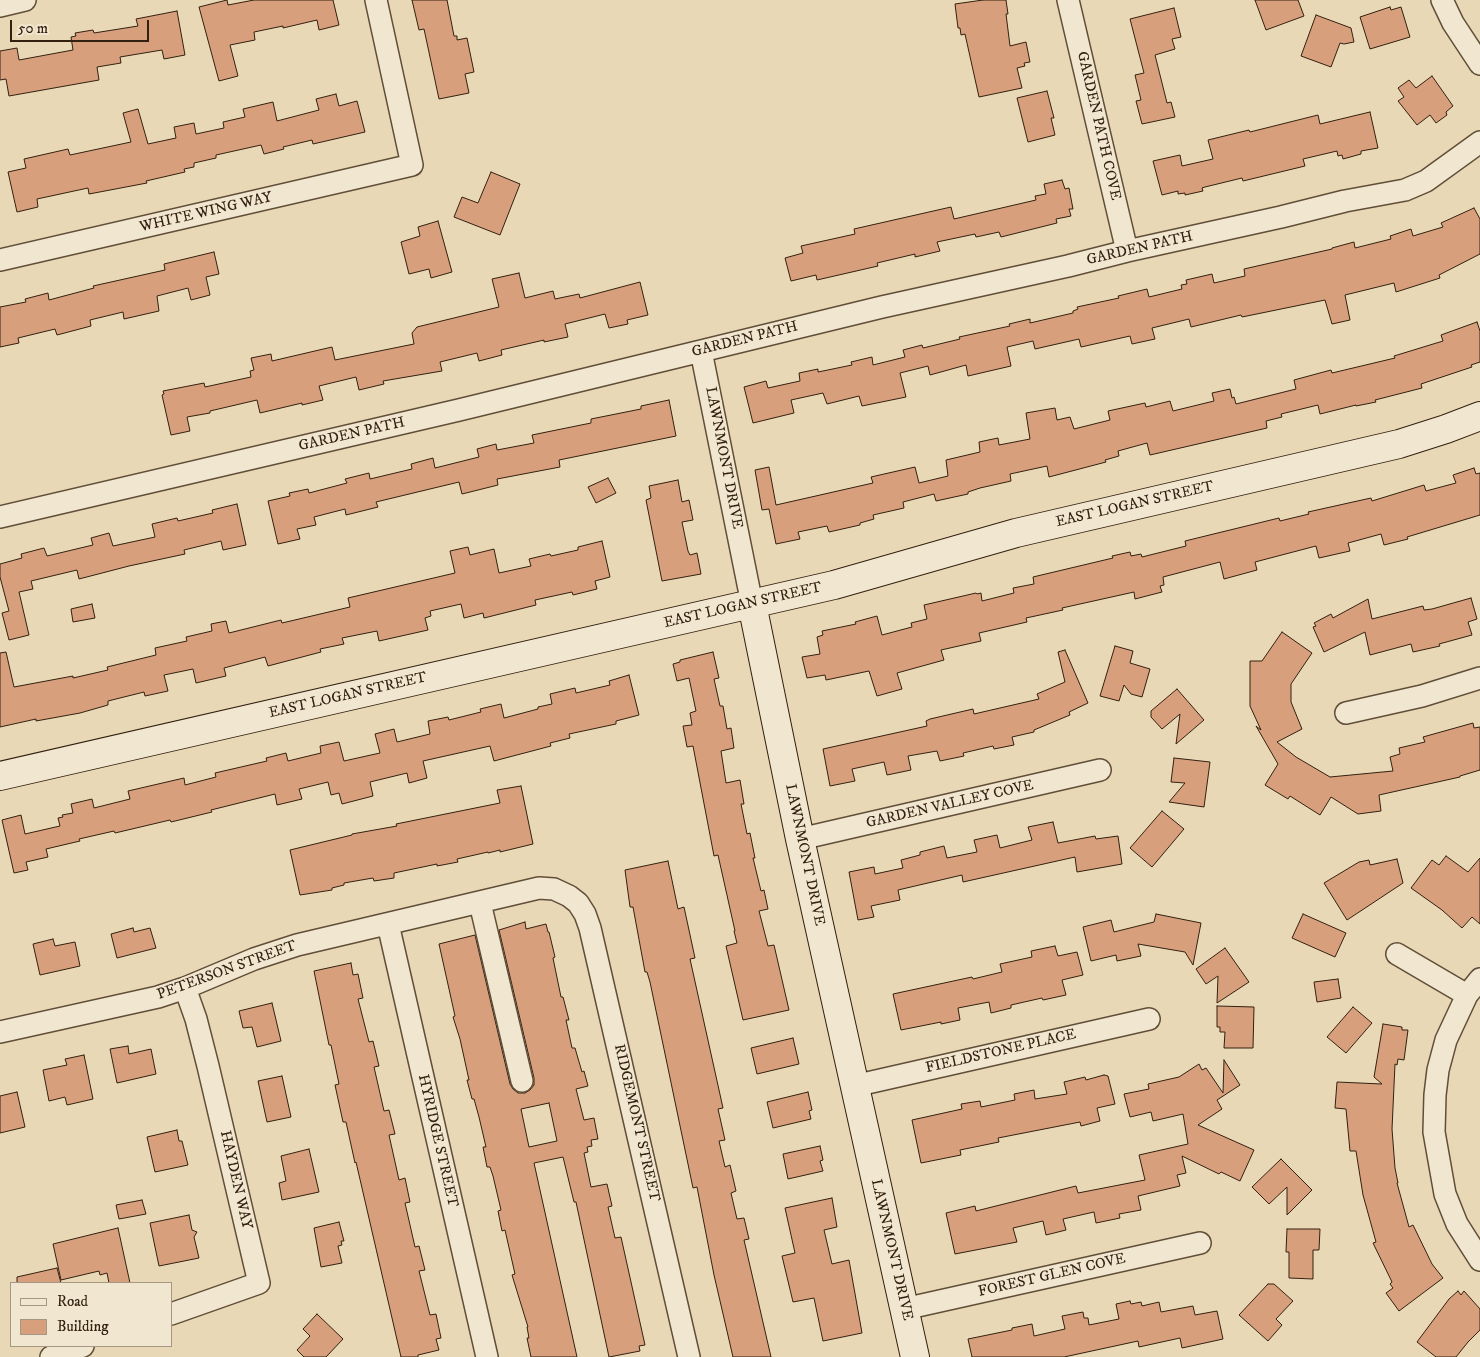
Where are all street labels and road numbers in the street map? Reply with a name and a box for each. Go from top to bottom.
street label: GARDEN PATH COVE [1072,50,1124,202]
street label: WHITE WING WAY [138,189,274,237]
street label: GARDEN PATH [1085,228,1195,270]
street label: GARDEN PATH [690,318,800,362]
street label: LAWNMONT DRIVE [700,385,746,531]
street label: GARDEN PATH [297,414,407,456]
street label: EAST LOGAN STREET [1054,478,1216,532]
street label: EAST LOGAN STREET [662,579,824,633]
street label: EAST LOGAN STREET [267,669,429,723]
street label: GARDEN VALLEY COVE [865,777,1035,833]
street label: LAWNMONT DRIVE [780,782,828,928]
street label: PETERSON STREET [155,937,299,1005]
street label: FIELDSTONE PLACE [924,1026,1078,1078]
street label: RIDGEMONT STREET [609,1042,663,1204]
street label: HYRIDGE STREET [413,1073,461,1209]
street label: HAYDEN WAY [215,1129,255,1231]
street label: LAWNMONT DRIVE [866,1178,916,1322]
street label: FOREST GLEN COVE [977,1250,1127,1302]

